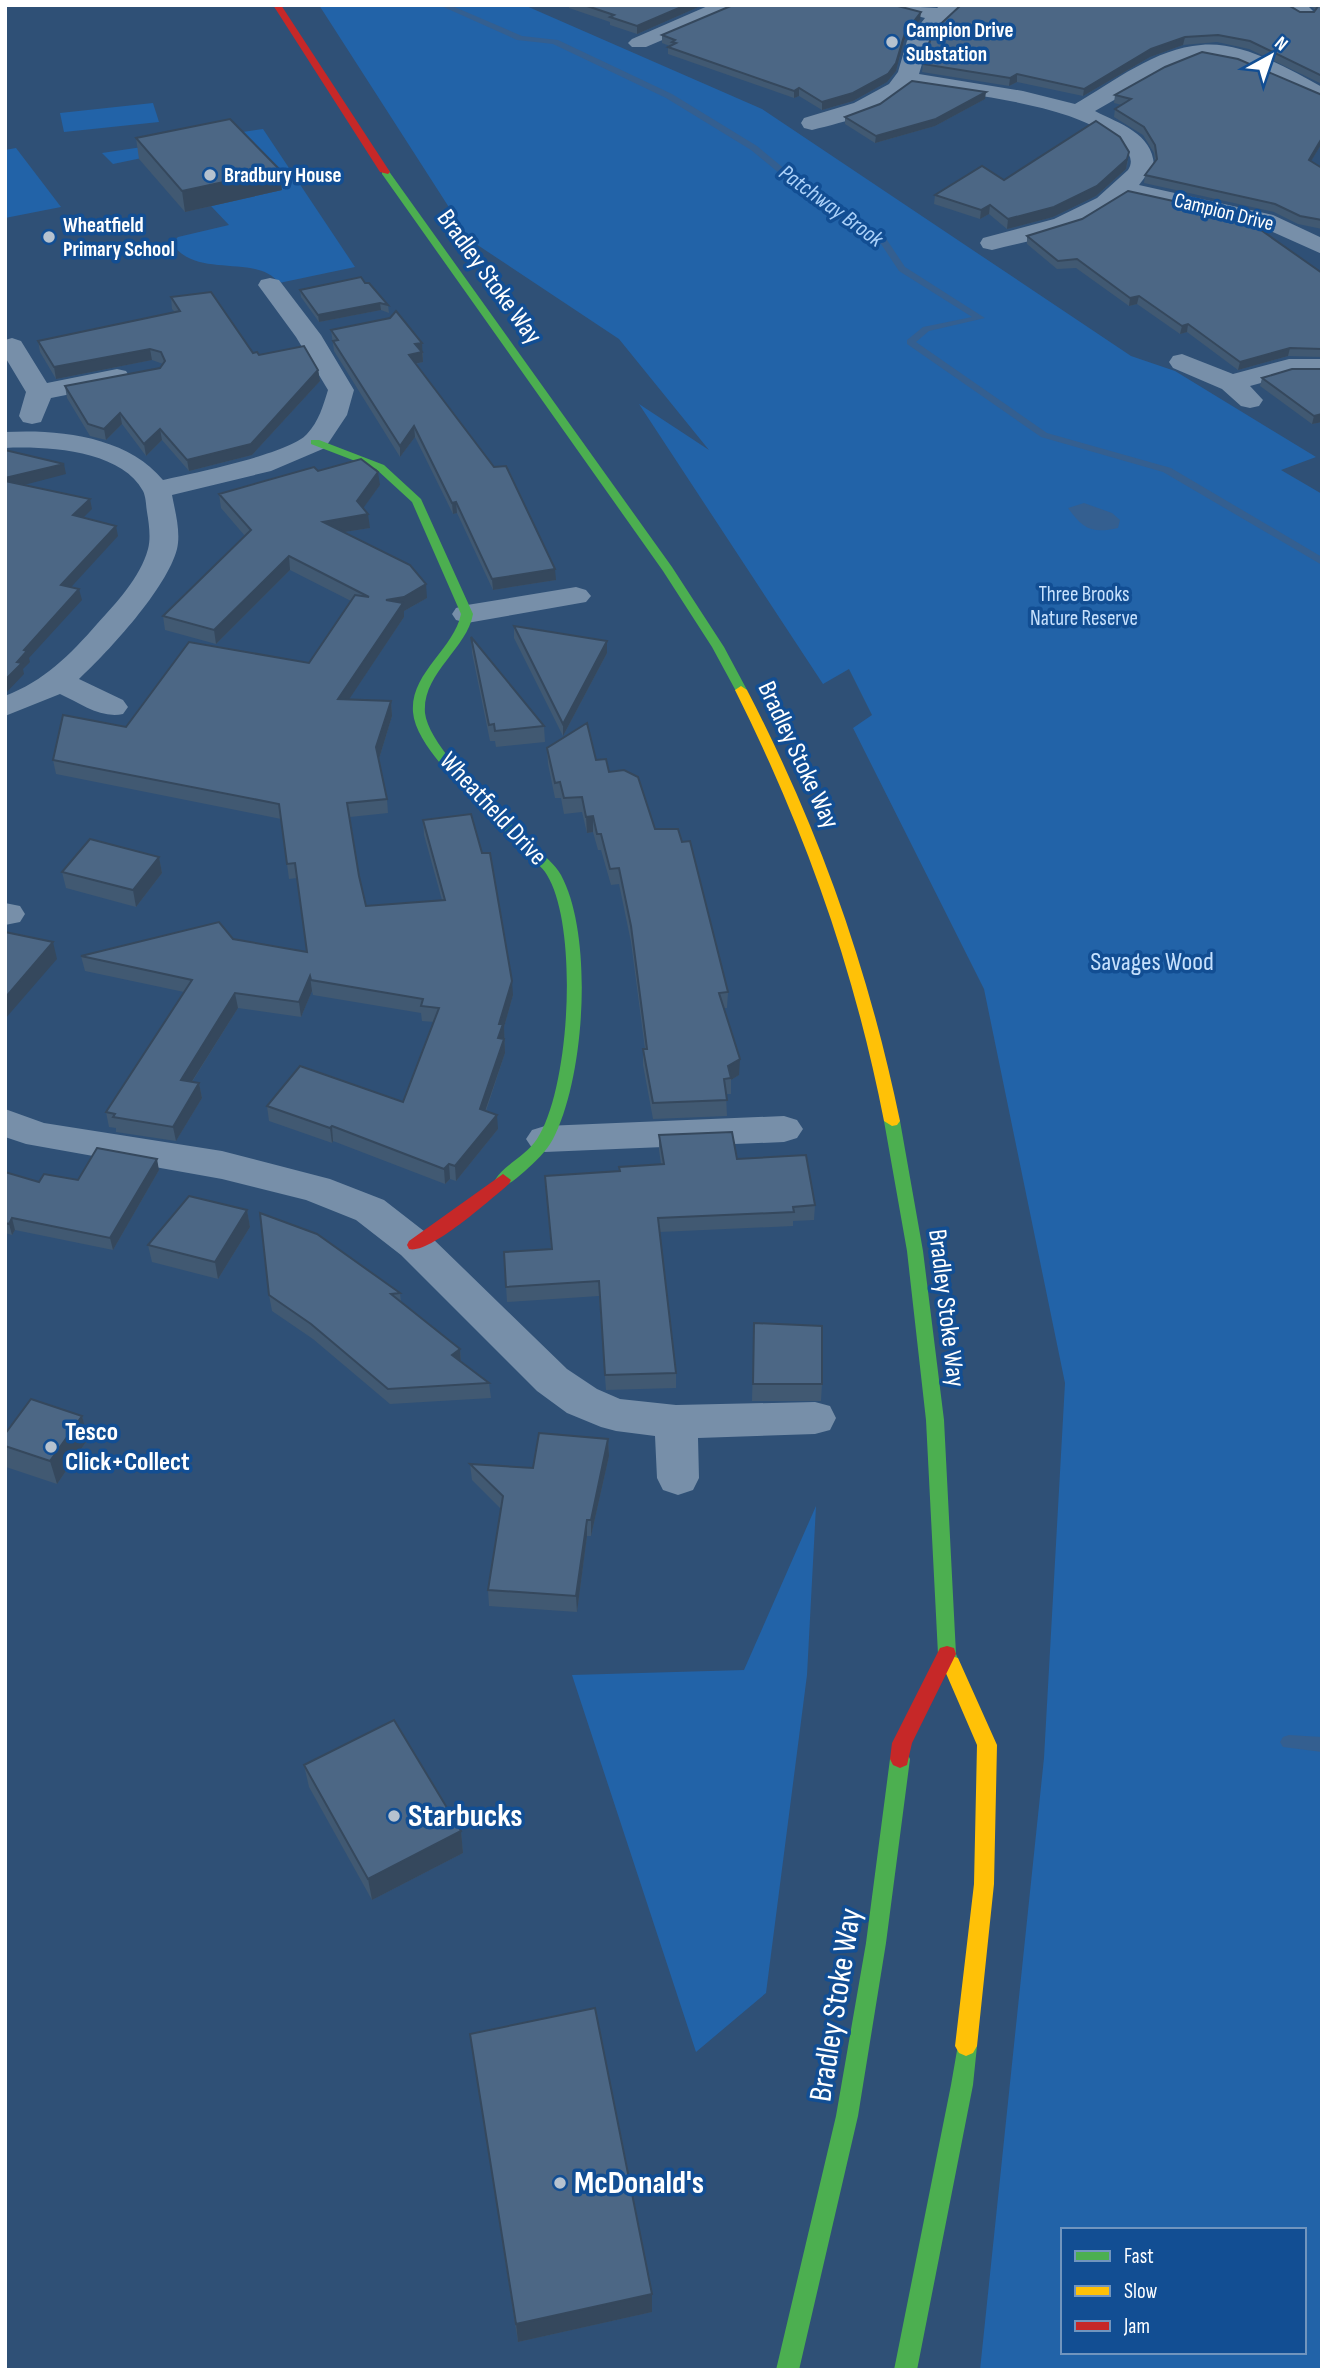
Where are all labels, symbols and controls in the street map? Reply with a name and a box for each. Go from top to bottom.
place label: Campion Drive Substation [906,18,1013,67]
north arrow [1236,21,1306,91]
text: N [1270,32,1292,56]
marker: Campion Drive Substation [884,34,900,50]
water label: Patchway Brook [773,159,890,254]
place label: Bradbury House [224,163,342,188]
marker: Bradbury House [202,167,218,183]
street label: Campion Drive [1172,188,1276,236]
street label: Bradley Stoke Way [430,204,548,350]
place label: Wheatfield Primary School [63,213,175,262]
marker: Wheatfield Primary School [41,229,57,245]
park label: Three Brooks Nature Reserve [1030,582,1138,631]
street label: Bradley Stoke Way [750,677,846,833]
street label: Wheatfield Drive [433,746,553,872]
park label: Savages Wood [1090,947,1214,978]
street label: Bradley Stoke Way [921,1227,971,1389]
place label: Tesco Click+Collect [65,1417,190,1478]
marker: Tesco Click+Collect [43,1439,59,1455]
place label: Starbucks [408,1797,523,1836]
marker: Starbucks [386,1808,402,1824]
street label: Bradley Stoke Way [801,1906,871,2104]
place label: McDonald's [574,2164,704,2203]
marker: McDonald's [552,2175,568,2191]
legend [1061,2228,1306,2354]
text: Fast [1124,2244,1154,2269]
text: Slow [1124,2279,1158,2304]
text: Jam [1123,2314,1150,2339]

